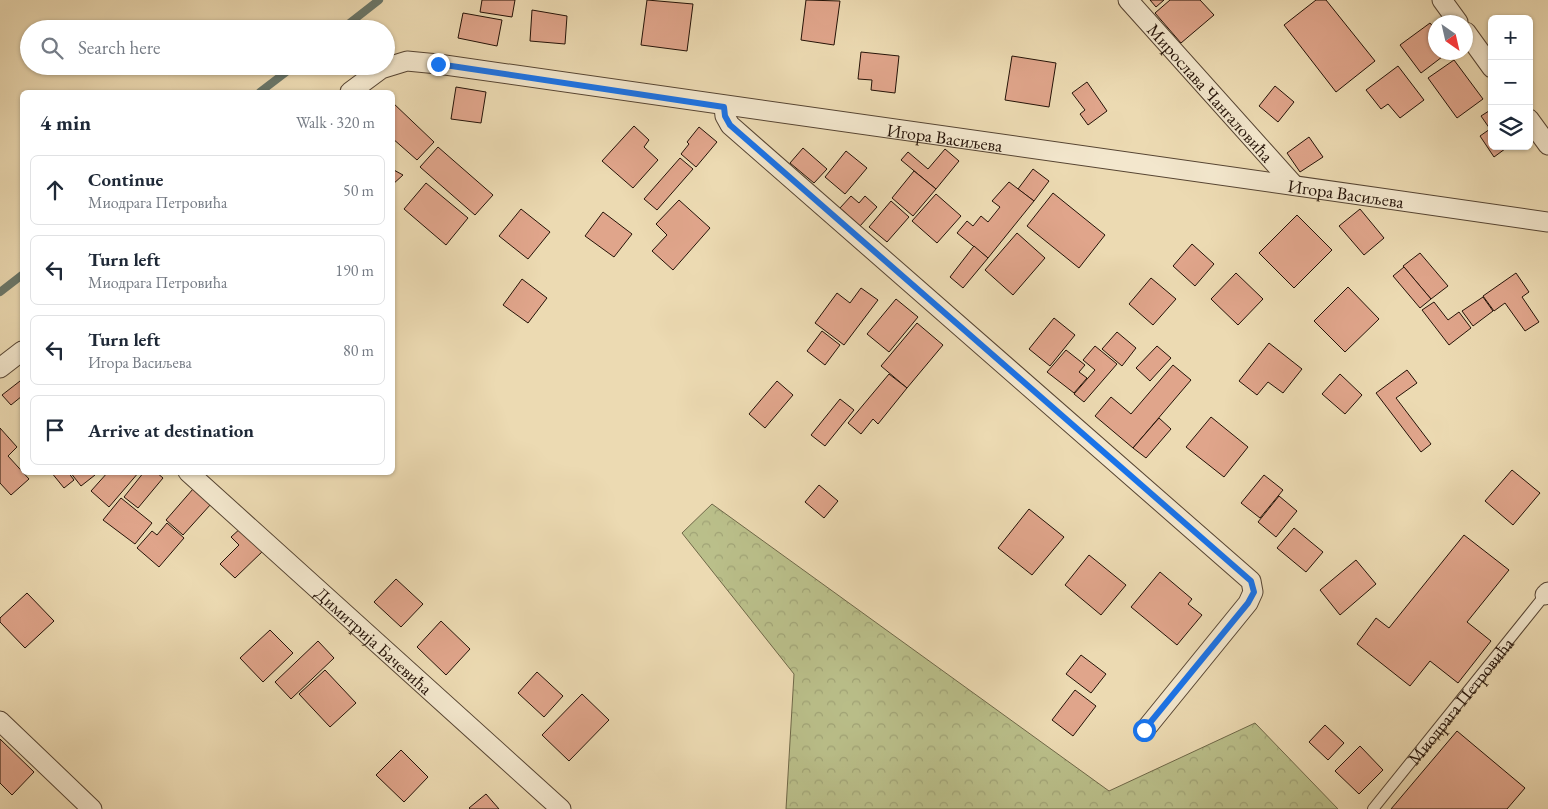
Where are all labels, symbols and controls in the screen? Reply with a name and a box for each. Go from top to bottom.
north arrow [1428,15,1473,60]
map controls [1488,15,1533,150]
button: + [1488,15,1533,60]
street label: Мирослава Чангаловића [1143,18,1280,167]
search box [20,20,395,75]
icon: search [38,34,66,62]
text: Search here [78,35,160,60]
route end [427,53,450,76]
button: − [1488,60,1533,105]
button: layers [1488,105,1533,150]
text: 4 min [40,109,91,136]
text: Walk · 320 m [296,112,375,133]
street label: Игора Васиљева [885,118,1005,157]
text: Continue [88,167,163,192]
street label: Игора Васиљева [1286,173,1406,213]
icon: ahead [41,176,69,204]
text: 50 m [343,180,374,201]
text: Миодрага Петровића [88,192,227,213]
text: Turn left [88,247,160,272]
icon: left [41,256,69,284]
text: 190 m [335,260,374,281]
text: Миодрага Петровића [88,272,227,293]
text: Turn left [88,327,160,352]
icon: left [41,336,69,364]
text: 80 m [343,340,374,361]
text: Игора Васиљева [88,352,192,373]
icon: arrive [41,416,69,444]
text: Arrive at destination [88,418,254,443]
street label: Димитрија Бачевића [311,581,438,700]
street label: Миодрага Петровића [1402,632,1519,769]
route start [1133,719,1156,742]

